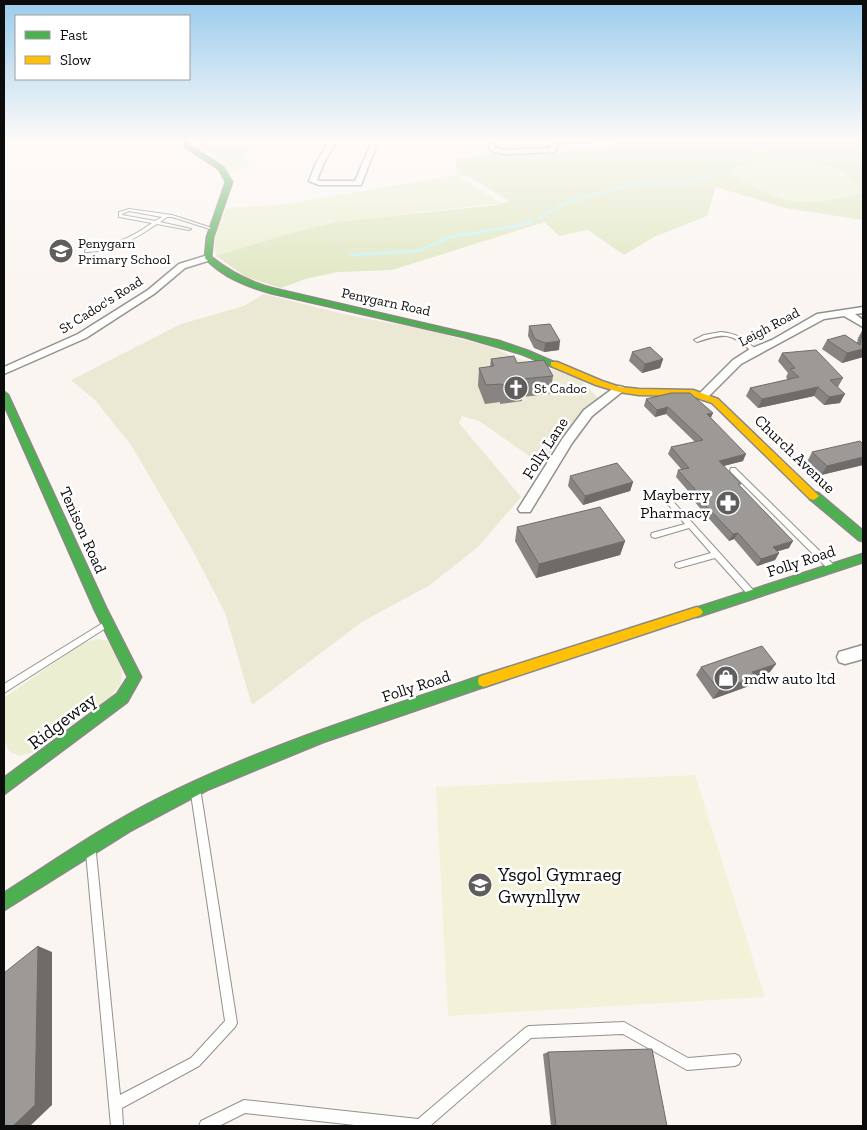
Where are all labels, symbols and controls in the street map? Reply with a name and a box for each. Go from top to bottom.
legend [15,15,190,80]
text: Fast [60,26,88,44]
text: Slow [60,51,92,69]
place label: Penygarn Primary School [78,235,171,268]
school or university icon: Penygarn Primary School [48,238,74,264]
street label: St Cadoc's Road [56,272,146,337]
street label: Penygarn Road [340,284,432,320]
street label: Leigh Road [736,304,803,350]
church icon: St Cadoc [503,375,529,401]
place label: St Cadoc [534,380,587,397]
street label: Church Avenue [751,411,839,497]
street label: Folly Lane [518,414,572,482]
street label: Tenison Road [56,484,111,576]
place label: Mayberry Pharmacy [640,485,711,522]
pharmacy icon: Mayberry Pharmacy [715,490,741,516]
street label: Folly Road [764,541,838,581]
shop icon: mdw auto ltd [713,665,739,691]
street label: Folly Road [379,666,453,706]
place label: mdw auto ltd [744,669,836,688]
street label: Ridgeway [23,688,101,754]
place label: Ysgol Gymraeg Gwynllyw [497,863,622,908]
school or university icon: Ysgol Gymraeg Gwynllyw [467,872,493,898]

